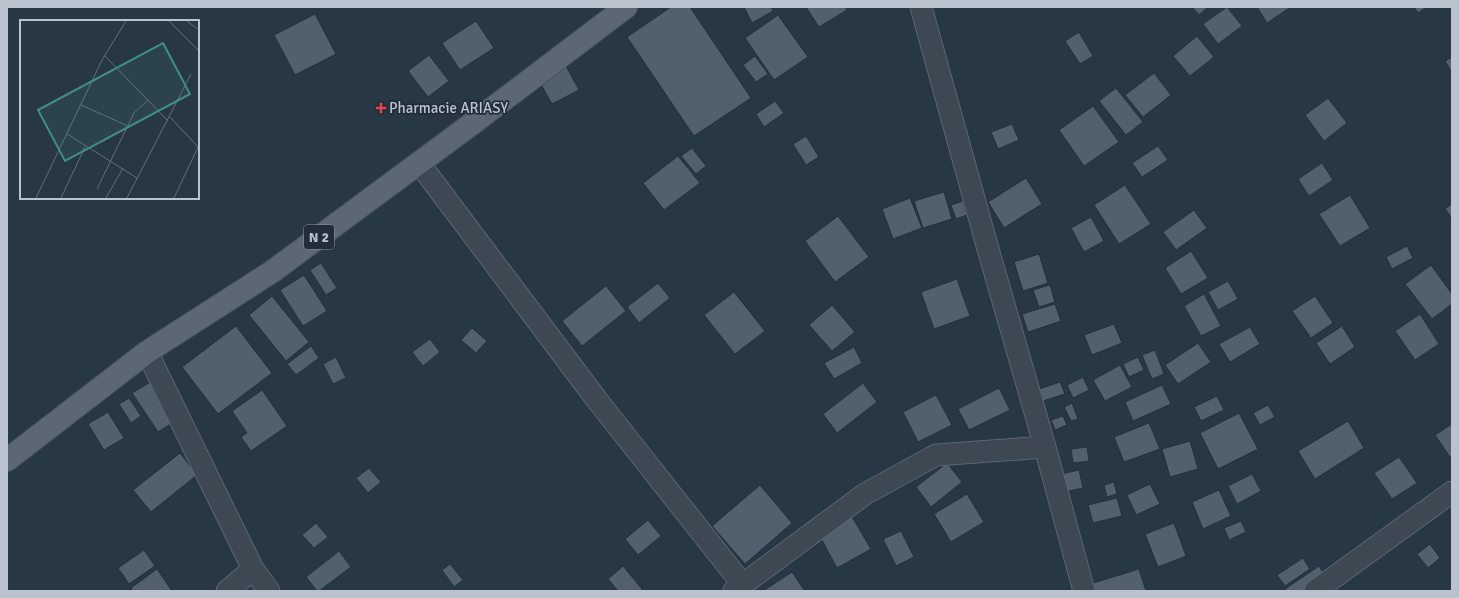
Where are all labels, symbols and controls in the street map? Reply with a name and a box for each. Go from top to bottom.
inset map [20,20,199,199]
place label: Pharmacie ARIASY [389,99,508,117]
marker: Pharmacie ARIASY [376,103,386,113]
road number: N 2 [304,225,334,249]

